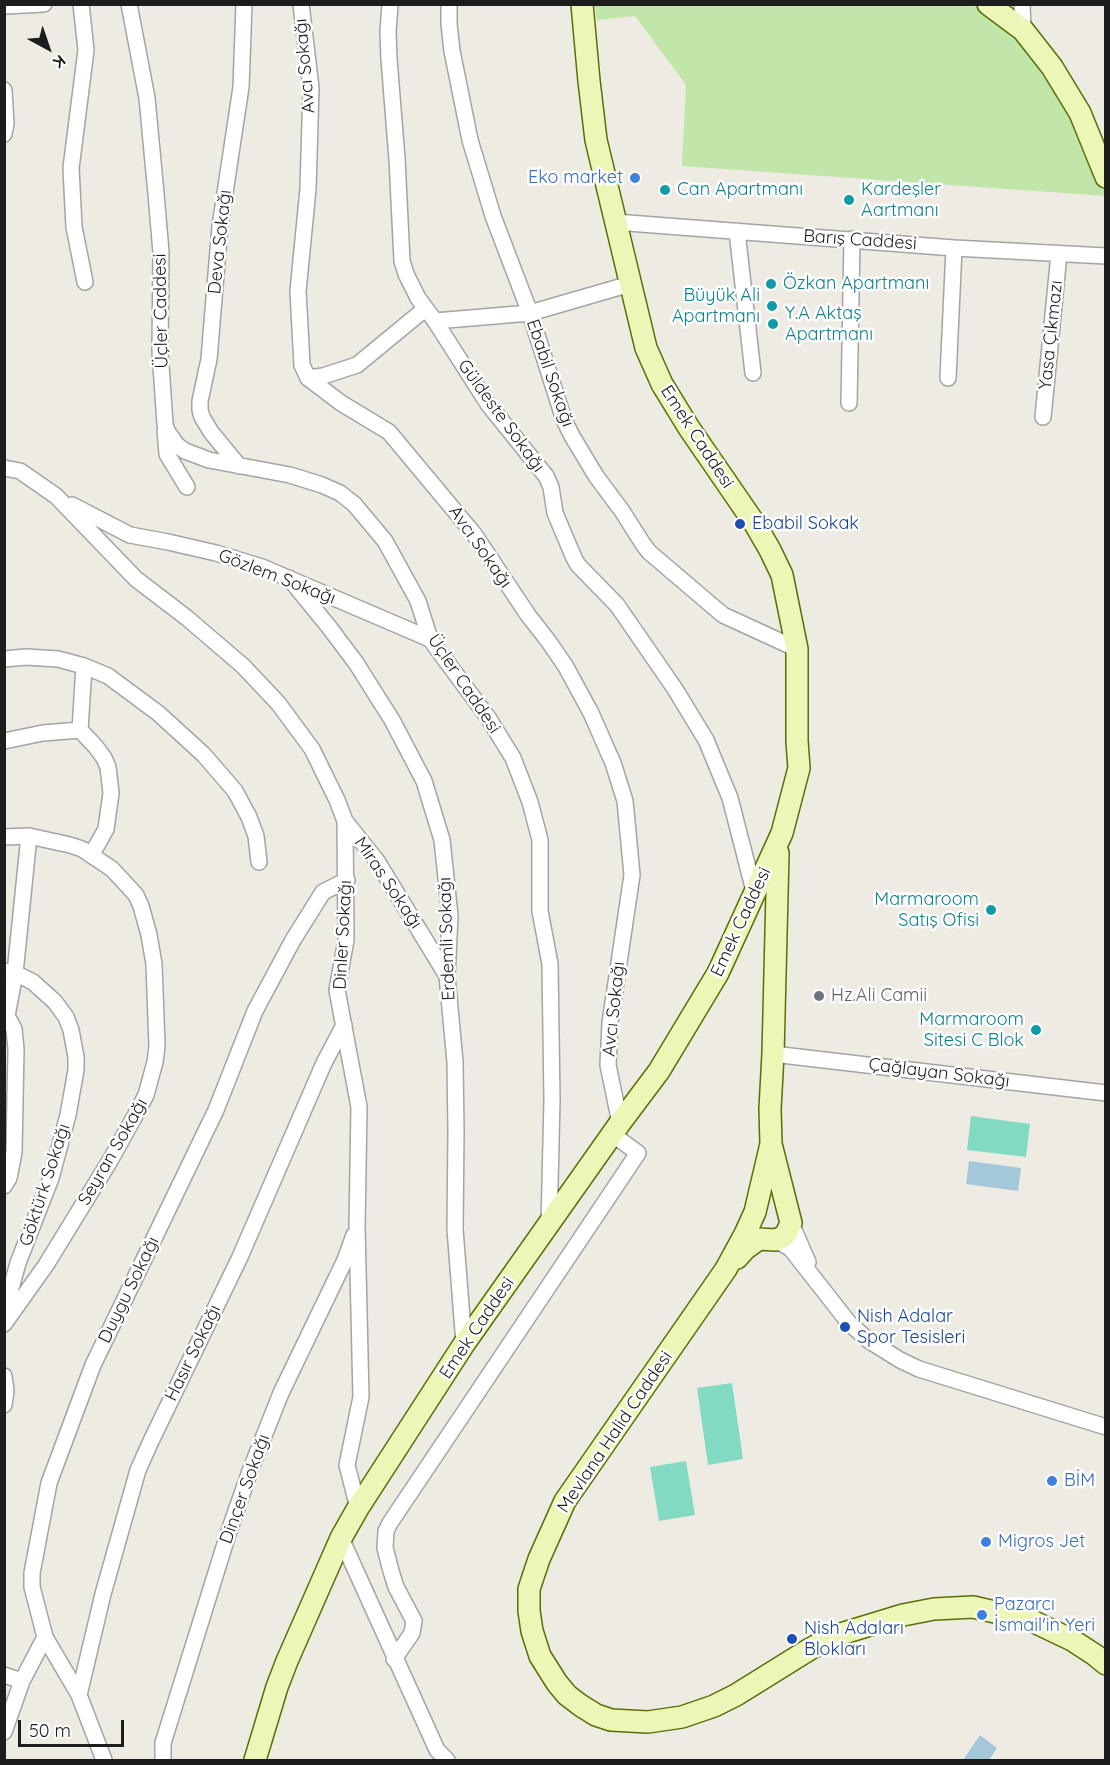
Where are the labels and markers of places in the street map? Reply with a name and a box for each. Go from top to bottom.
place label: Eko market [528,167,623,189]
marker: Eko market [628,171,642,185]
place label: Can Apartmanı [677,179,803,201]
place label: Kardeşler Aartmanı [861,179,941,222]
marker: Can Apartmanı [658,183,672,197]
marker: Kardeşler Aartmanı [842,193,856,207]
place label: Özkan Apartmanı [783,273,929,295]
marker: Özkan Apartmanı [764,277,778,291]
place label: Büyük Ali Apartmanı [672,285,760,328]
marker: Büyük Ali Apartmanı [765,299,779,313]
place label: Y.A Aktaş Apartmanı [785,303,873,346]
marker: Y.A Aktaş Apartmanı [766,317,780,331]
place label: Ebabil Sokak [752,513,859,535]
marker: Ebabil Sokak [733,517,747,531]
place label: Marmaroom Satış Ofisi [874,889,979,932]
marker: Marmaroom Satış Ofisi [984,903,998,917]
place label: Hz.Ali Camii [831,985,927,1007]
marker: Hz.Ali Camii [812,989,826,1003]
place label: Marmaroom Sitesi C Blok [919,1009,1024,1052]
marker: Marmaroom Sitesi C Blok [1029,1023,1043,1037]
place label: Nish Adalar Spor Tesisleri [857,1306,965,1348]
marker: Nish Adalar Spor Tesisleri [838,1320,852,1334]
place label: BİM [1064,1470,1095,1492]
marker: BİM [1045,1474,1059,1488]
place label: Migros Jet [998,1531,1085,1553]
marker: Migros Jet [979,1535,993,1549]
place label: Pazarcı İsmail'in Yeri [994,1594,1095,1636]
marker: Pazarcı İsmail'in Yeri [975,1608,989,1622]
place label: Nish Adaları Blokları [804,1618,904,1660]
marker: Nish Adaları Blokları [785,1632,799,1646]

